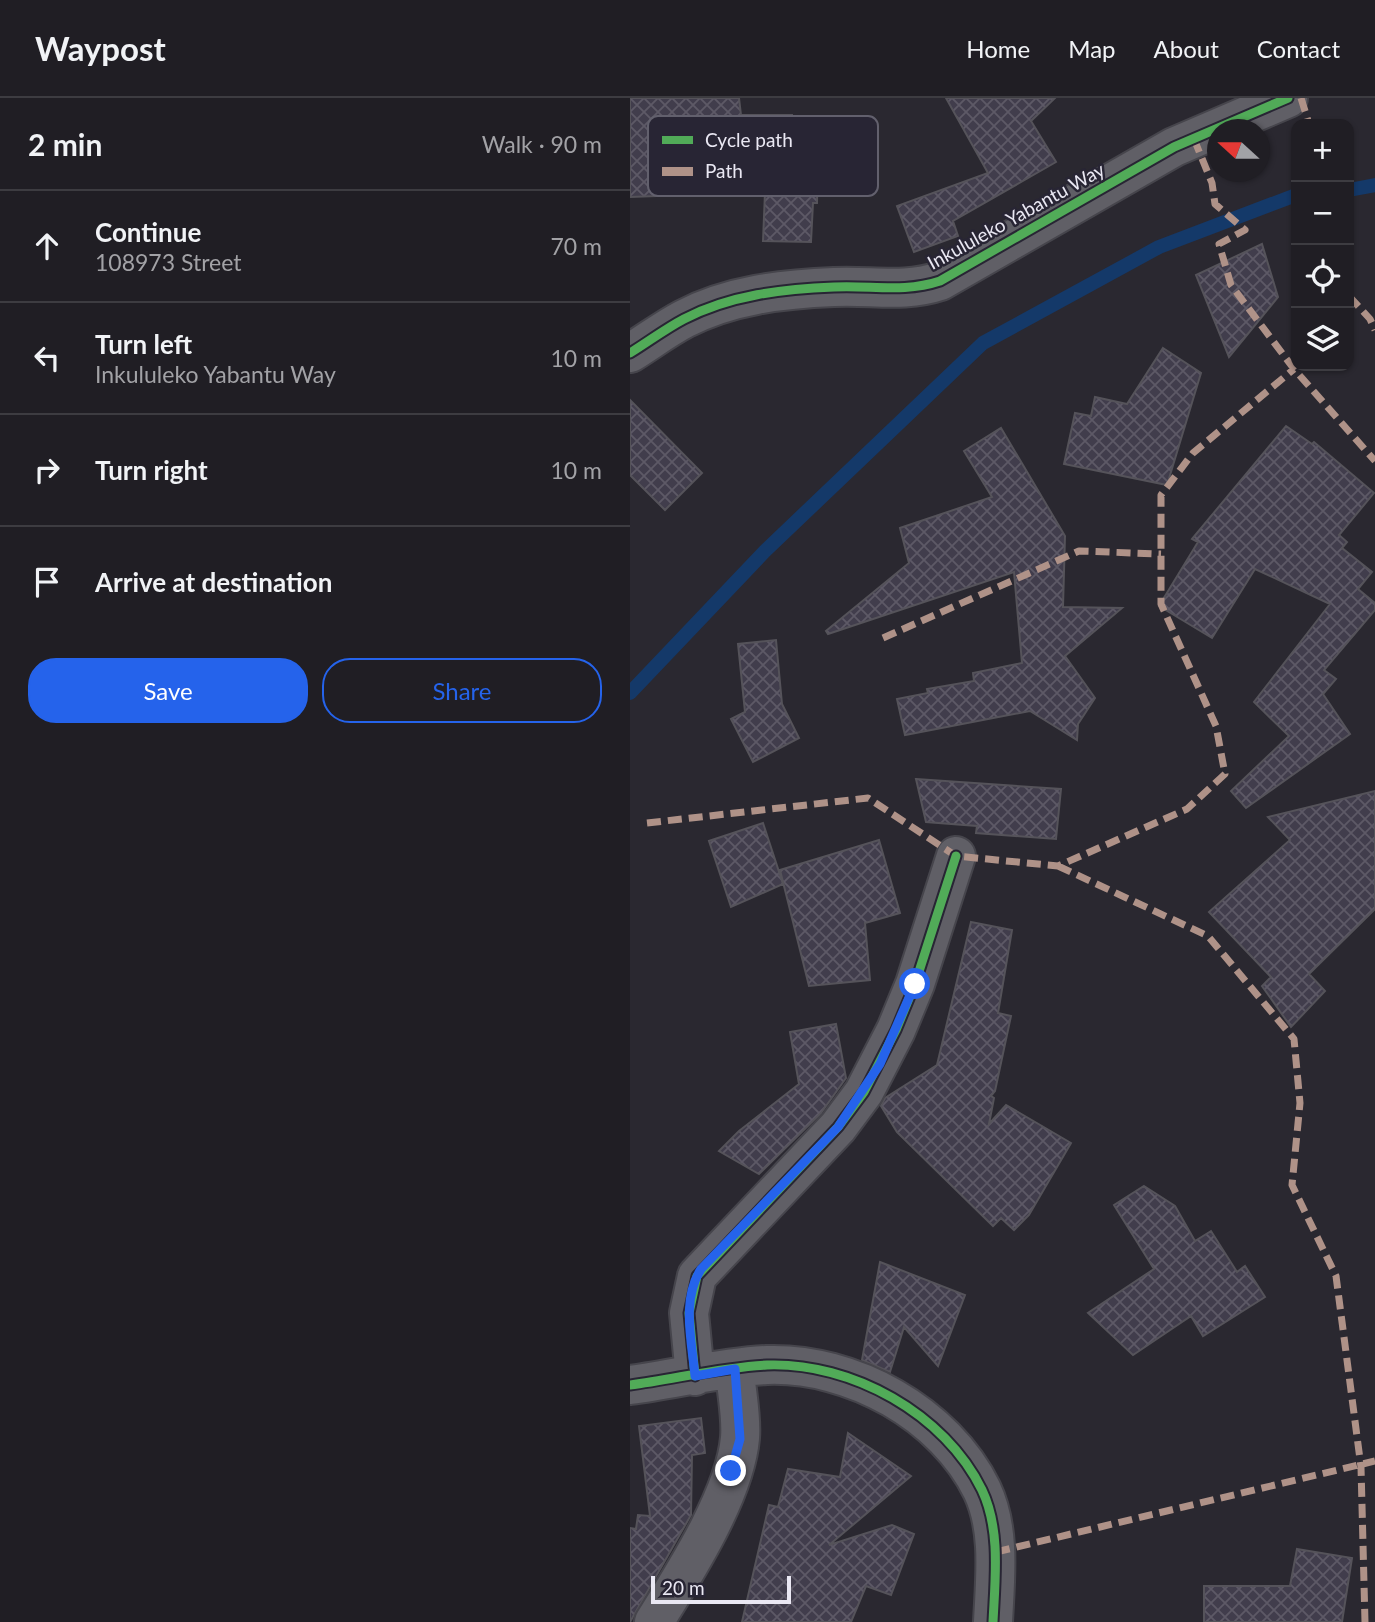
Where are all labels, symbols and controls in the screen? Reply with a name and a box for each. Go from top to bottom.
text: Waypost [35,28,166,68]
text: Home [966,34,1030,63]
text: Map [1068,34,1116,63]
text: About [1154,34,1219,63]
text: Contact [1257,34,1340,63]
legend [648,116,878,196]
north arrow [1207,119,1270,182]
map controls [1291,119,1354,371]
button: + [1291,119,1354,182]
text: 2 min [28,126,102,162]
text: Cycle path [705,128,793,151]
text: Walk · 90 m [482,130,602,158]
street label: Inkululeko Yabantu Way [923,157,1109,274]
text: Path [705,159,743,182]
button: − [1291,182,1354,245]
text: Continue [95,216,201,248]
icon: ahead [28,227,66,265]
text: 70 m [551,232,602,260]
button: locate [1291,245,1354,308]
text: 108973 Street [95,248,242,276]
button: layers [1291,308,1354,371]
text: Turn left [95,328,192,360]
icon: left [28,339,66,377]
text: 10 m [551,344,602,372]
text: Inkululeko Yabantu Way [95,360,336,388]
icon: right [28,451,66,489]
text: Turn right [95,454,208,486]
text: 10 m [551,456,602,484]
icon: arrive [28,563,66,601]
text: Arrive at destination [95,566,332,598]
button: Save [28,658,308,723]
button: Share [322,658,602,723]
route start [899,968,930,999]
route end [715,1455,746,1486]
scale bar [651,1573,791,1605]
text: 20 m [662,1576,705,1599]

